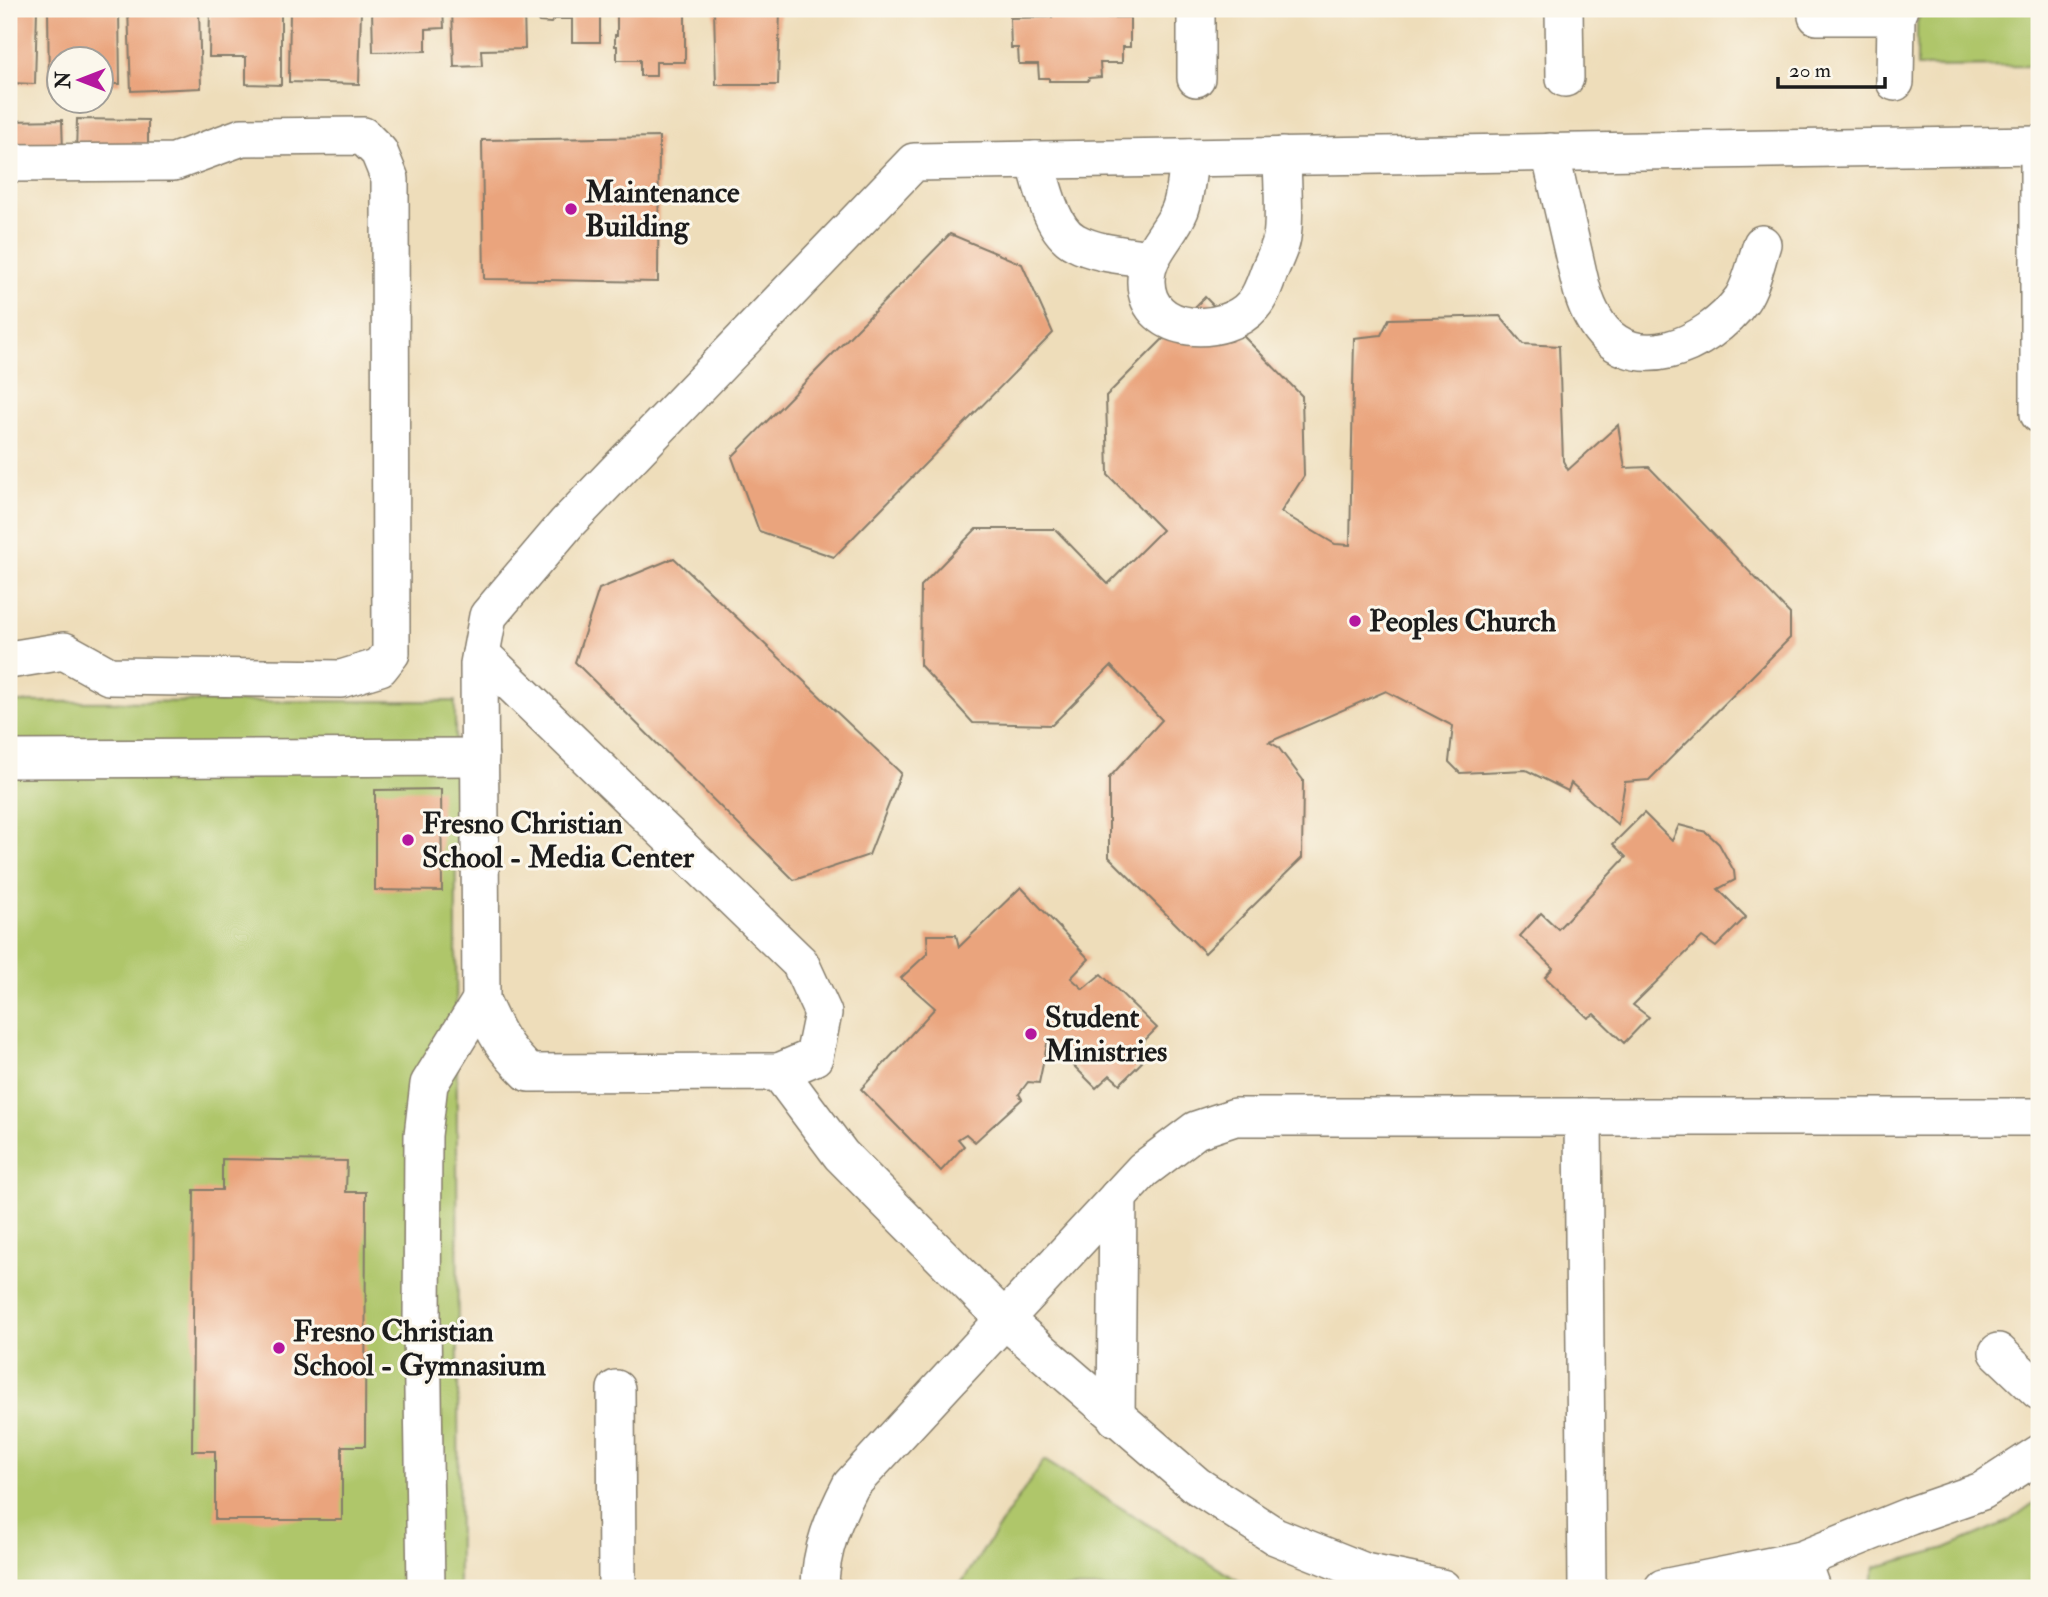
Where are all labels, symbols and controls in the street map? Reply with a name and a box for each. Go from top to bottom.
north arrow [46,46,116,116]
scale bar [1778,46,1885,90]
text: 20 m [1789,57,1831,84]
text: N [52,71,76,90]
place label: Maintenance Building [584,174,740,245]
marker: Maintenance Building [563,201,579,217]
place label: Peoples Church [1369,603,1557,640]
marker: Peoples Church [1347,613,1363,629]
place label: Fresno Christian School - Media Center [422,805,695,876]
marker: Fresno Christian School - Media Center [400,832,416,848]
place label: Student Ministries [1044,999,1167,1070]
marker: Student Ministries [1023,1026,1039,1042]
place label: Fresno Christian School - Gymnasium [293,1313,546,1384]
marker: Fresno Christian School - Gymnasium [271,1340,287,1356]

